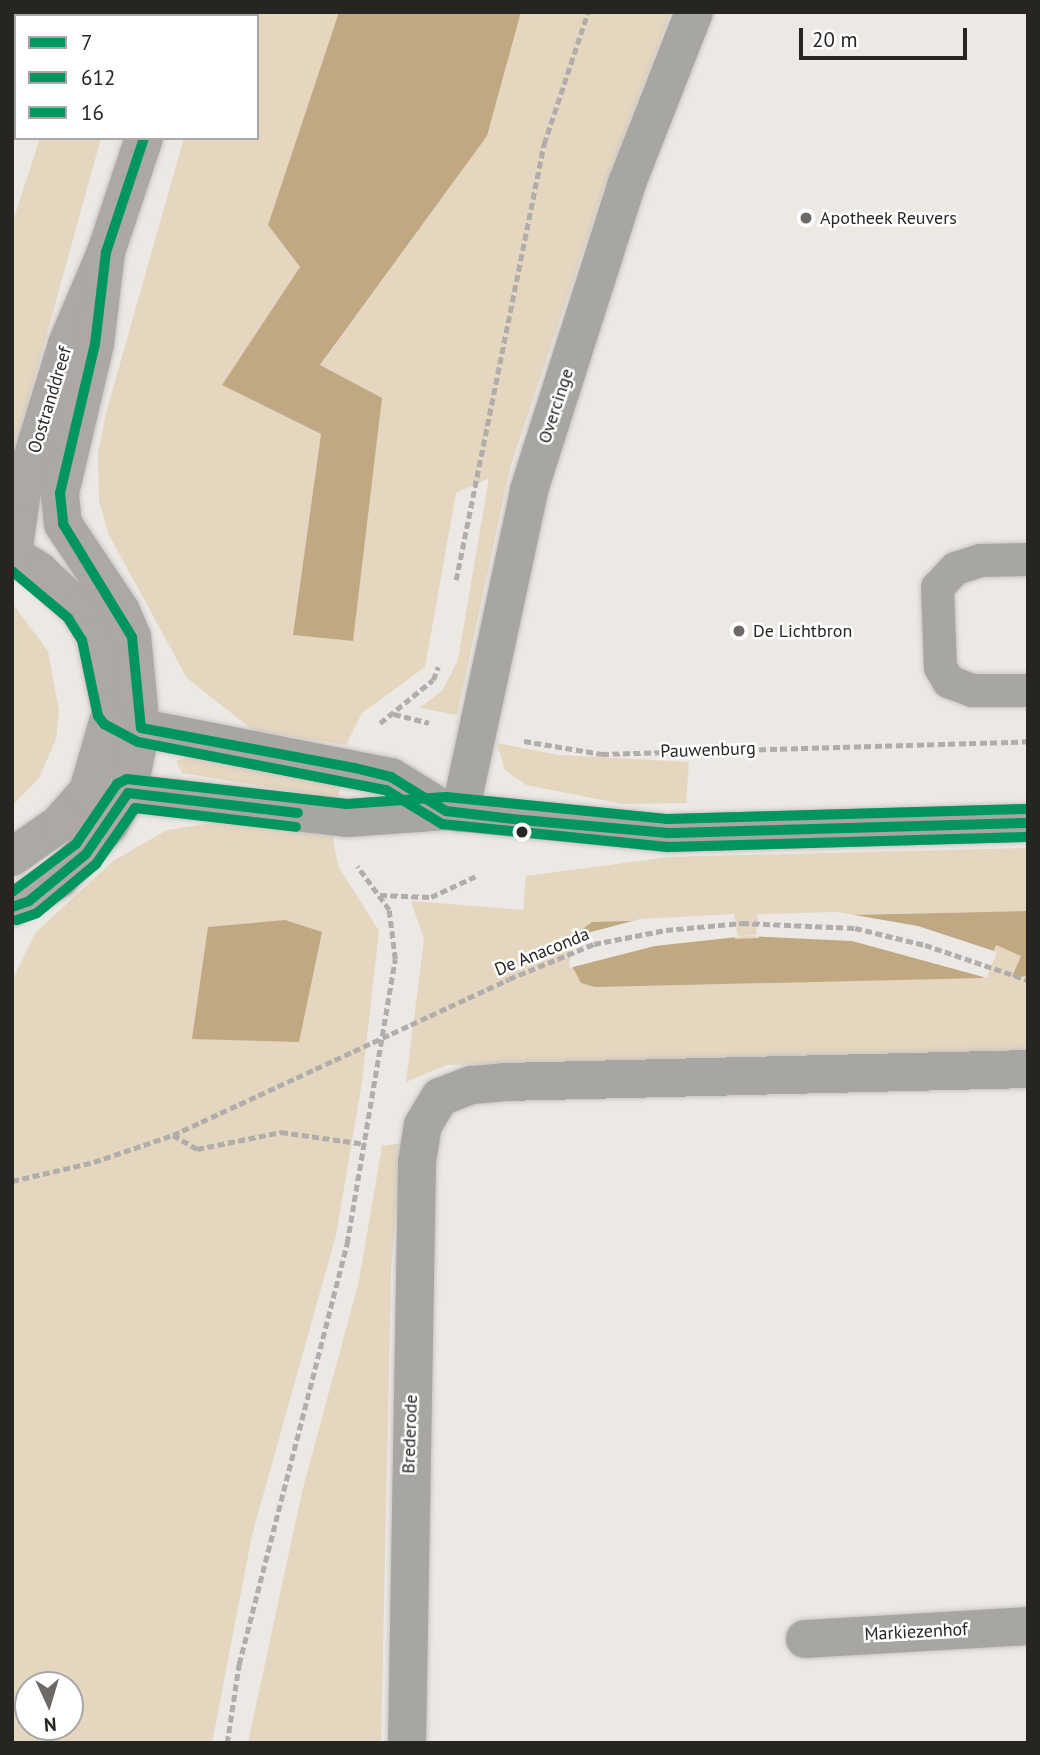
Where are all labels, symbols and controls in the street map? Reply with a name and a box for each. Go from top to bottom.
legend [14,14,259,140]
scale bar [802,14,970,58]
text: 20 m [812,26,858,53]
text: 7 [81,29,92,56]
text: 612 [81,64,115,91]
text: 16 [81,99,104,126]
place label: Apotheek Reuvers [820,207,957,229]
marker: Apotheek Reuvers [798,210,814,226]
street label: Oostranddreef [24,344,76,456]
street label: Overcinge [534,366,578,446]
place label: De Lichtbron [753,620,852,642]
marker: De Lichtbron [731,623,747,639]
street label: Pauwenburg [660,738,756,762]
unlabelled marker [515,825,529,839]
street label: De Anaconda [491,923,593,981]
street label: Brederode [398,1394,422,1474]
street label: Markiezenhof [864,1619,968,1645]
north arrow [14,1671,84,1741]
text: N [43,1713,57,1737]

